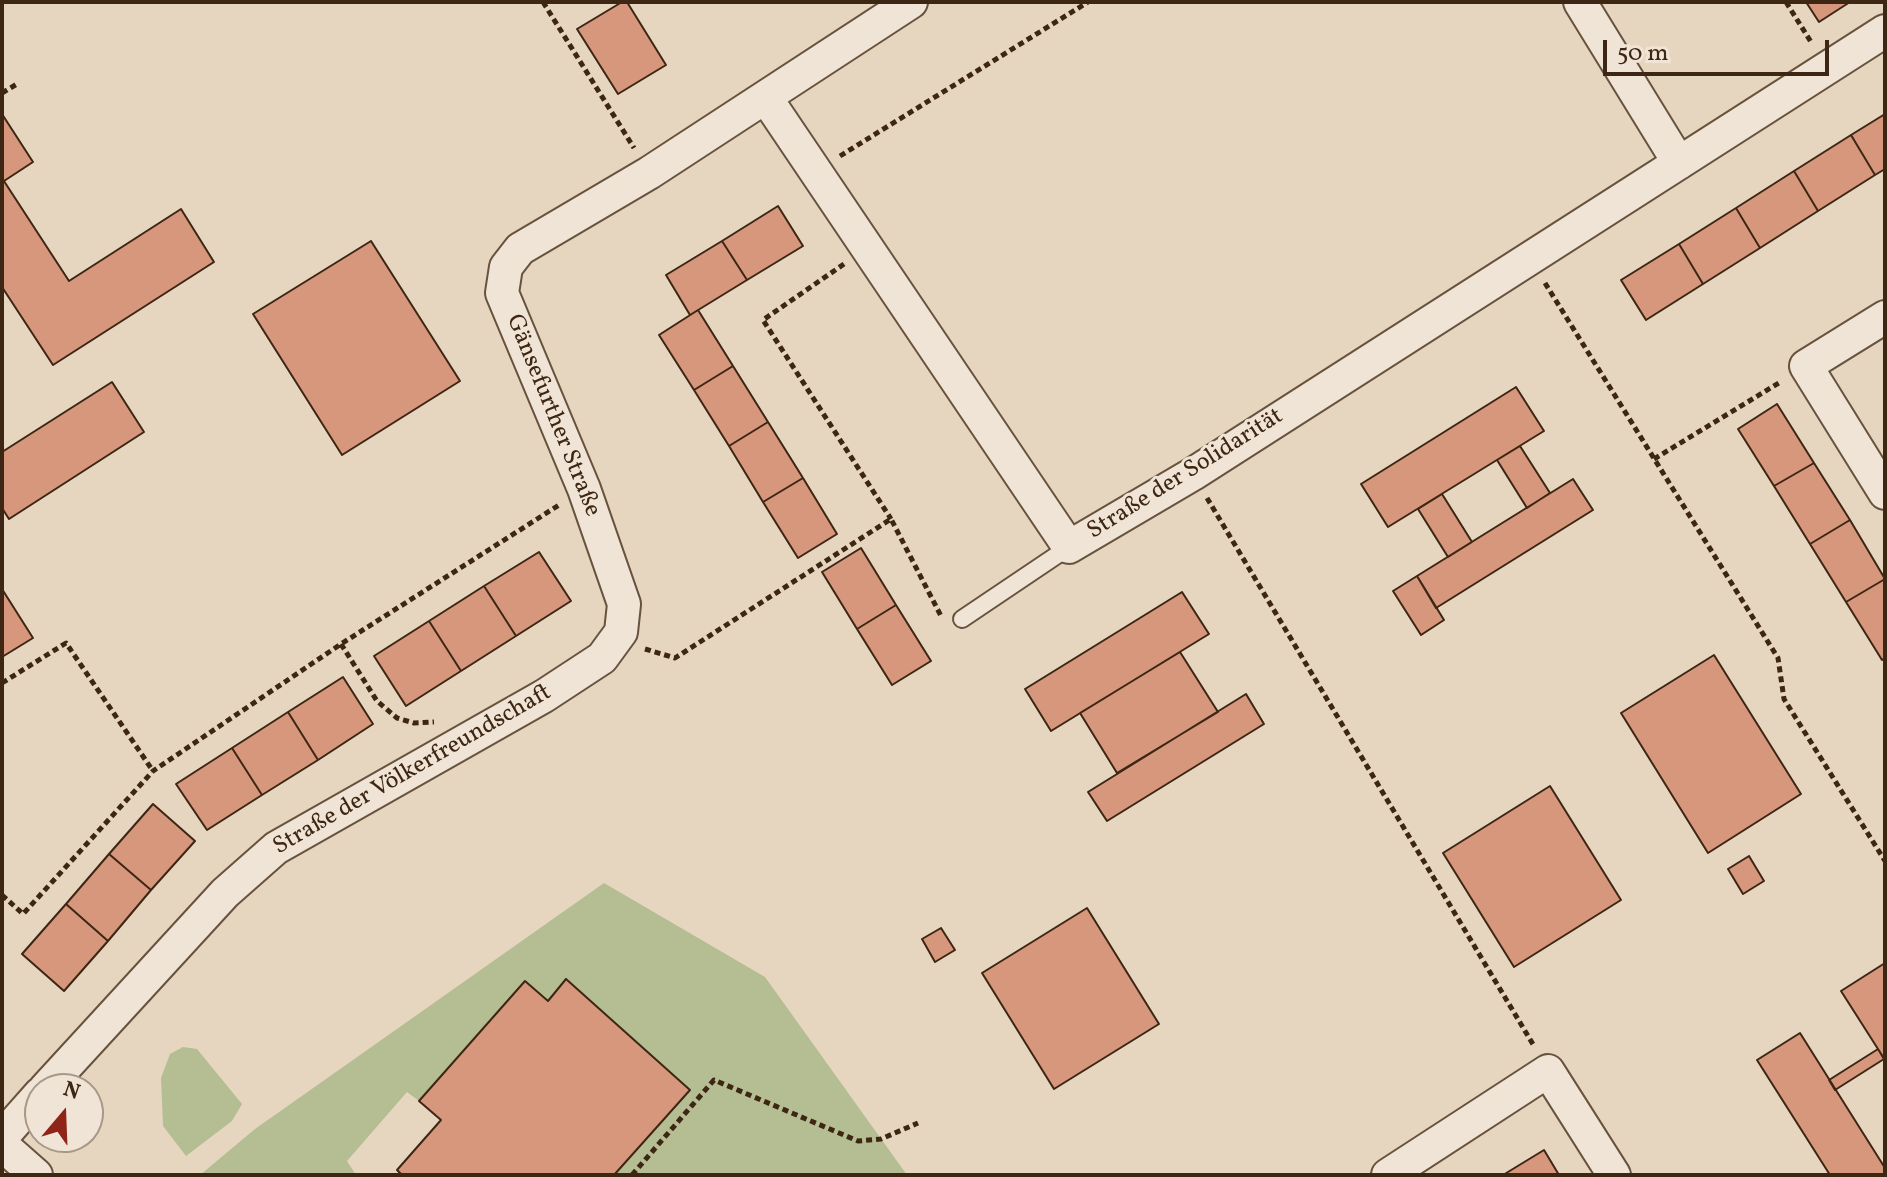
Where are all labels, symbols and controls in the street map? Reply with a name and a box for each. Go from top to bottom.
scale bar [1607,24,1833,74]
text: 50 m [1617,37,1669,71]
street label: Gänsefurther Straße [498,311,606,521]
street label: Straße der Solidarität [1083,403,1289,547]
street label: Straße der Völkerfreundschaft [269,679,557,863]
north arrow [24,1073,104,1153]
text: N [59,1074,84,1109]

